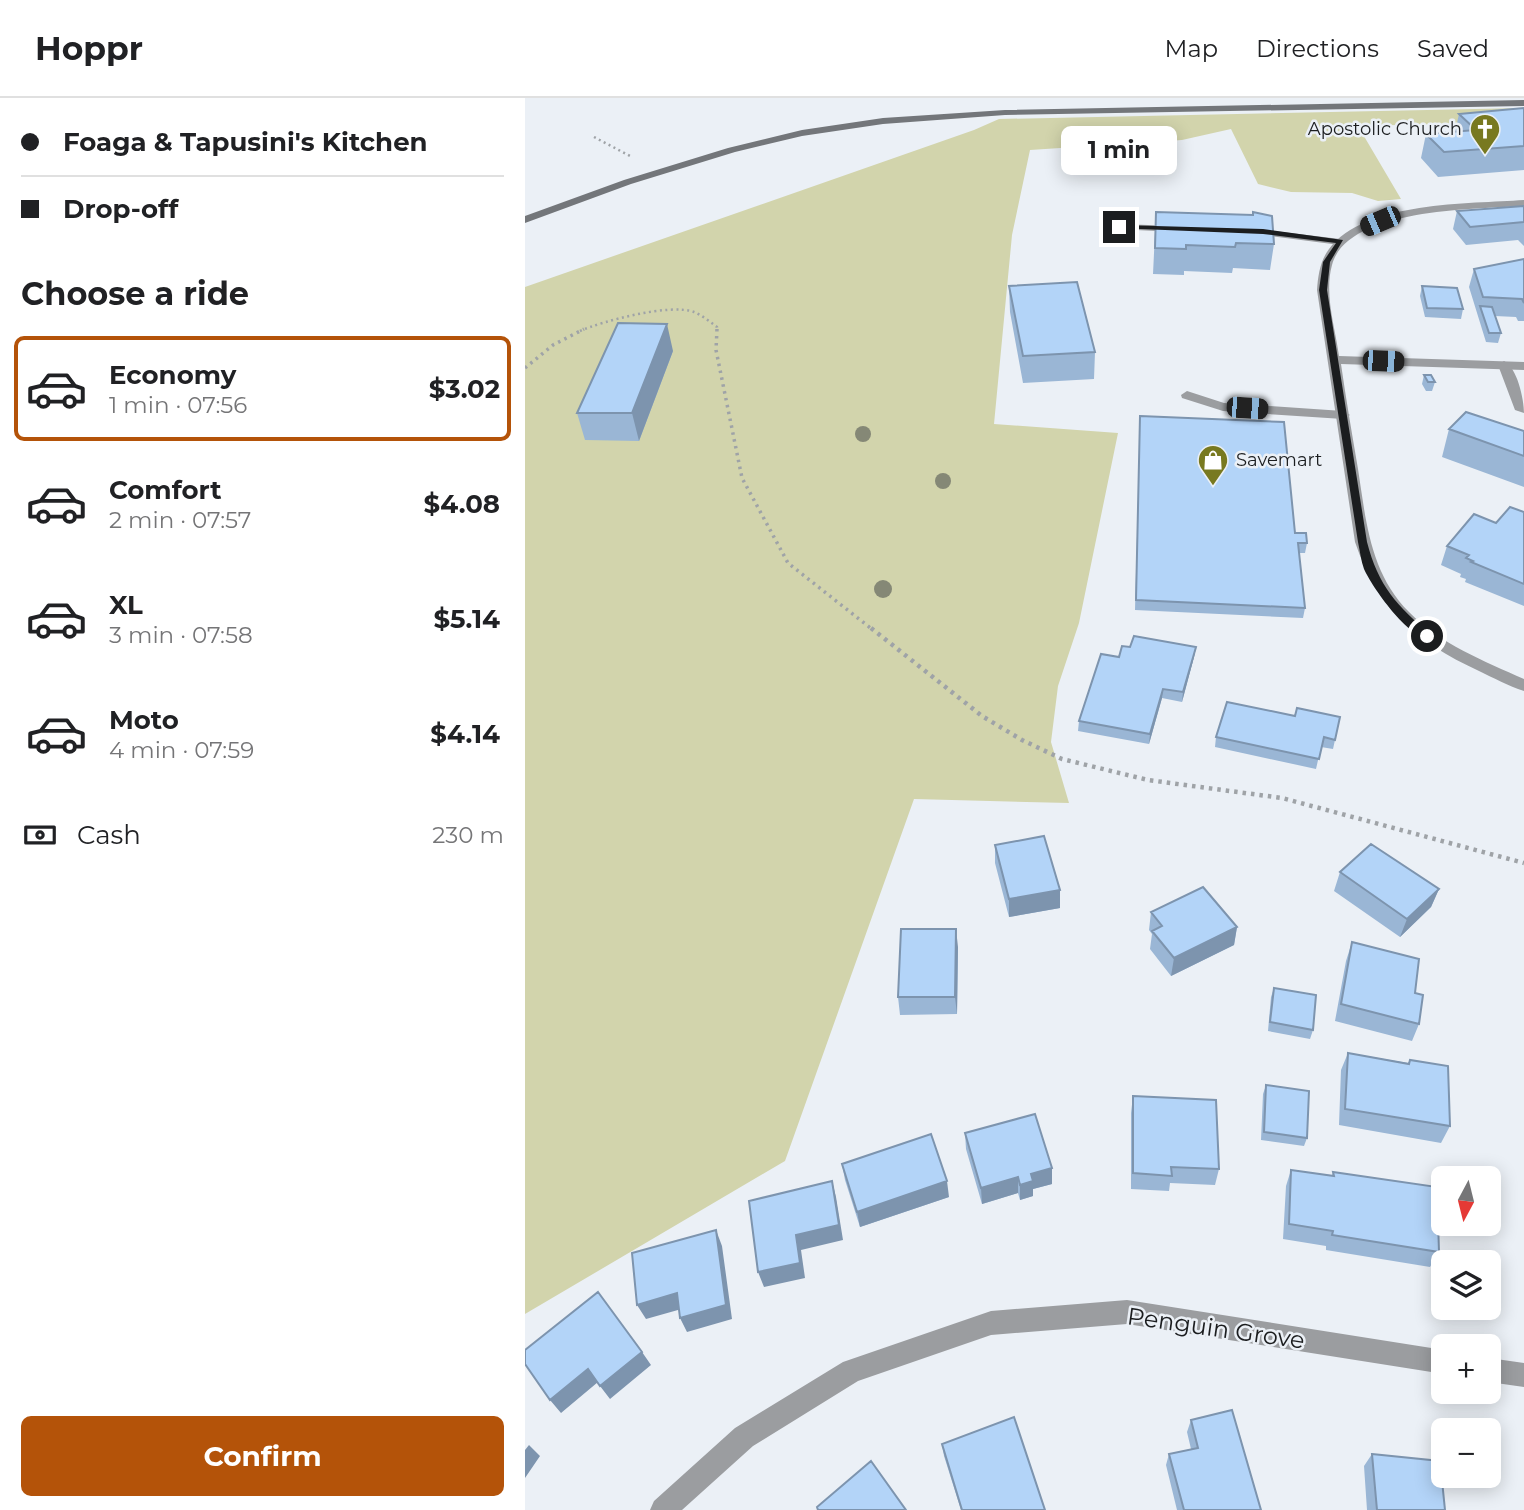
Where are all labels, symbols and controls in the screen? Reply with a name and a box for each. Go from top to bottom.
text: Hoppr [35,28,143,68]
text: Map [1165,34,1218,63]
text: Directions [1256,34,1379,63]
text: Saved [1417,34,1489,63]
church icon: Apostolic Church [1468,112,1502,156]
place label: Apostolic Church [1308,118,1462,140]
callout: 1 min [1061,125,1177,174]
text: Foaga & Tapusini's Kitchen [63,126,428,158]
text: 1 min [1088,136,1150,164]
text: Drop-off [63,193,178,225]
car [1357,203,1404,239]
route end [1103,211,1135,243]
text: Choose a ride [21,274,249,313]
car [1362,350,1405,372]
icon: car [25,357,88,420]
text: Economy [109,359,236,391]
text: $3.02 [429,373,500,405]
text: 1 min · 07:56 [109,391,247,419]
car [1226,396,1269,420]
shop icon: Savemart [1196,443,1230,487]
place label: Savemart [1236,449,1322,471]
icon: car [25,472,88,535]
text: Comfort [109,474,221,506]
text: $4.08 [423,488,500,520]
text: 2 min · 07:57 [109,506,251,534]
icon: car [25,587,88,650]
text: XL [109,589,143,621]
text: $5.14 [433,603,500,635]
route start [1411,620,1443,652]
text: 3 min · 07:58 [109,621,253,649]
icon: car [25,702,88,765]
text: Moto [109,704,179,736]
text: $4.14 [430,718,500,750]
text: 4 min · 07:59 [109,736,254,764]
icon: cash [21,816,59,854]
text: Cash [77,819,141,851]
text: 230 m [432,821,504,849]
north arrow [1431,1166,1501,1236]
map controls [1431,1166,1501,1488]
button: layers [1431,1250,1501,1320]
street label: Penguin Grove [1125,1301,1307,1355]
button: + [1431,1334,1501,1404]
button: Confirm [21,1416,504,1496]
button: − [1431,1418,1501,1488]

